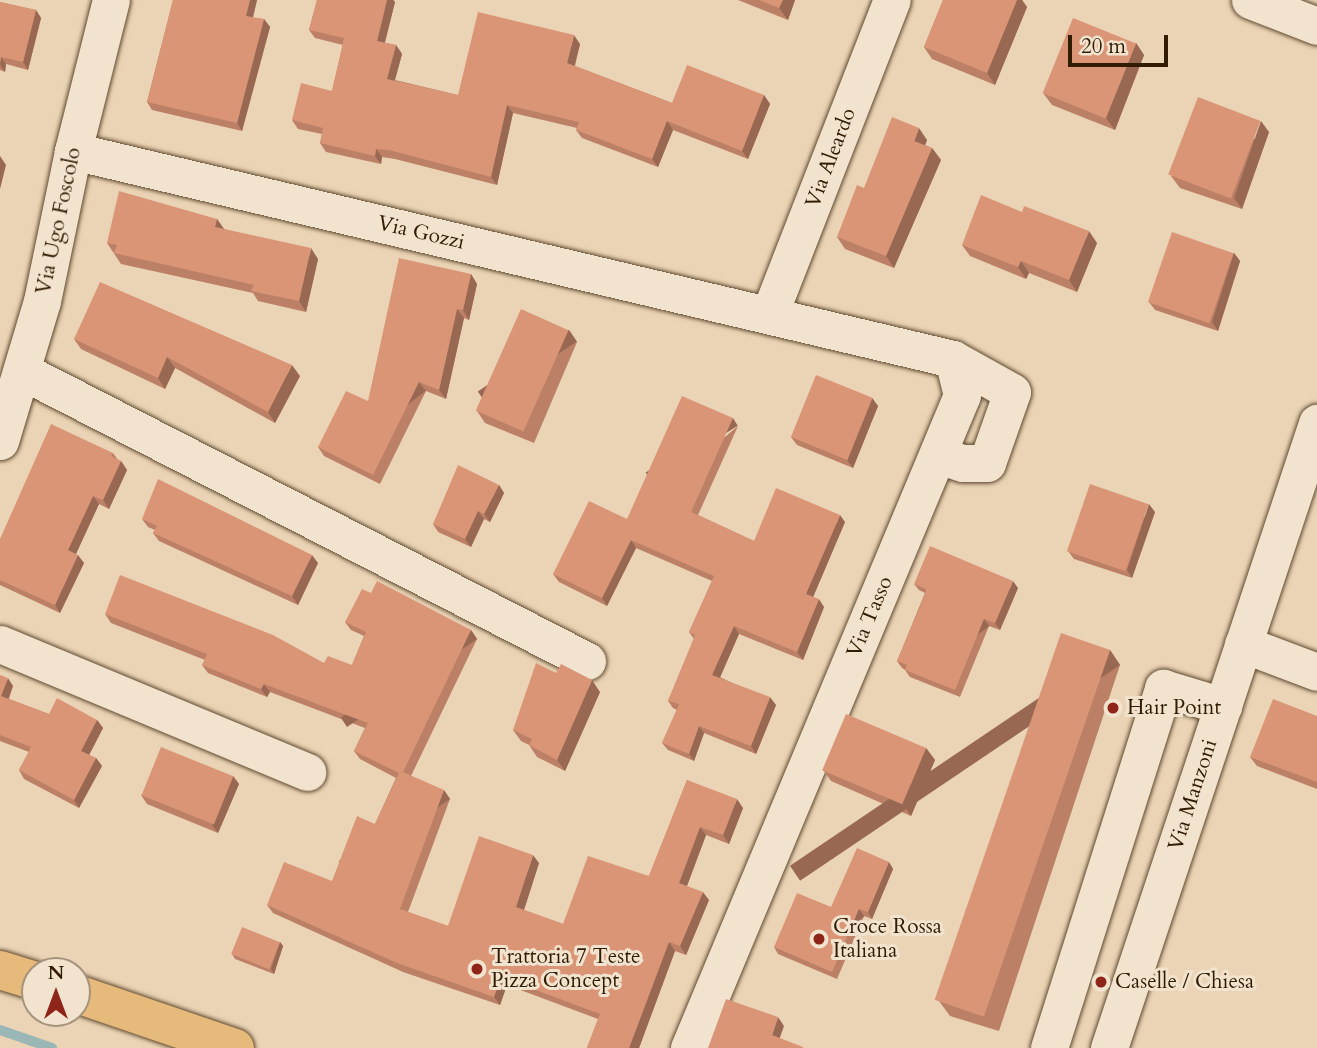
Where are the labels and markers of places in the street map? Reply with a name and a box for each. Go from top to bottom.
place label: Hair Point [1127,695,1221,721]
marker: Hair Point [1105,700,1121,716]
place label: Croce Rossa Italiana [833,914,942,964]
marker: Croce Rossa Italiana [811,931,827,947]
place label: Trattoria 7 Teste Pizza Concept [491,944,641,994]
marker: Trattoria 7 Teste Pizza Concept [469,961,485,977]
place label: Caselle / Chiesa [1115,969,1254,995]
marker: Caselle / Chiesa [1093,974,1109,990]

